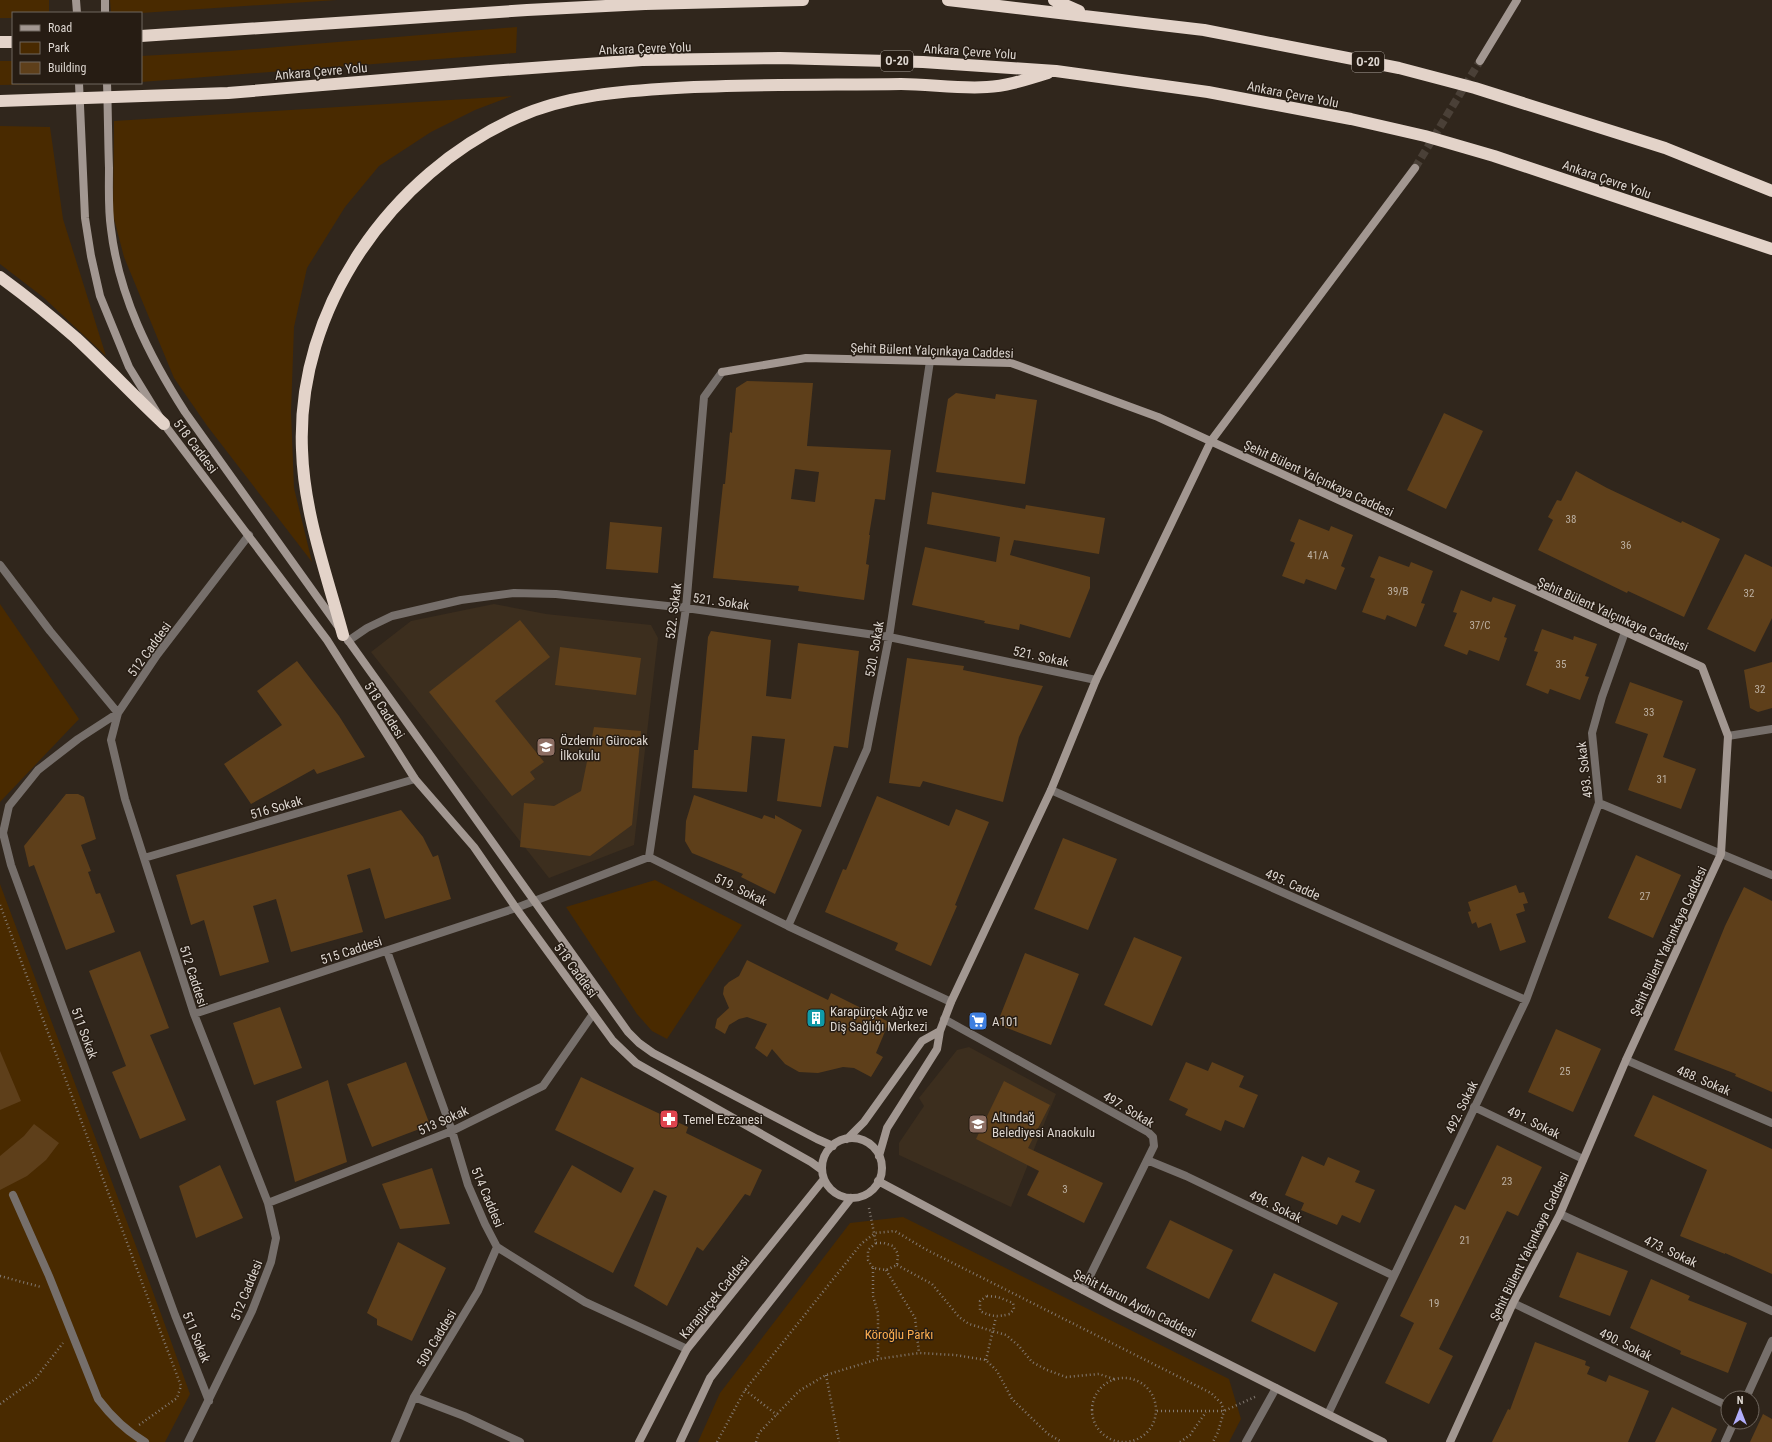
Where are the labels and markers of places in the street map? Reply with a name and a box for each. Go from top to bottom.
place label: Özdemir Gürocak İlkokulu [560,733,648,763]
school or university icon: Özdemir Gürocak İlkokulu [535,736,557,758]
place label: Karapürçek Ağız ve Diş Sağlığı Merkezi [830,1004,928,1034]
building icon: Karapürçek Ağız ve Diş Sağlığı Merkezi [805,1007,827,1029]
supermarket icon: A101 [967,1010,989,1032]
place label: A101 [992,1014,1019,1029]
pharmacy icon: Temel Eczanesi [658,1108,680,1130]
place label: Altındağ Belediyesi Anaokulu [992,1110,1095,1140]
place label: Temel Eczanesi [683,1112,763,1127]
school or university icon: Altındağ Belediyesi Anaokulu [967,1113,989,1135]

